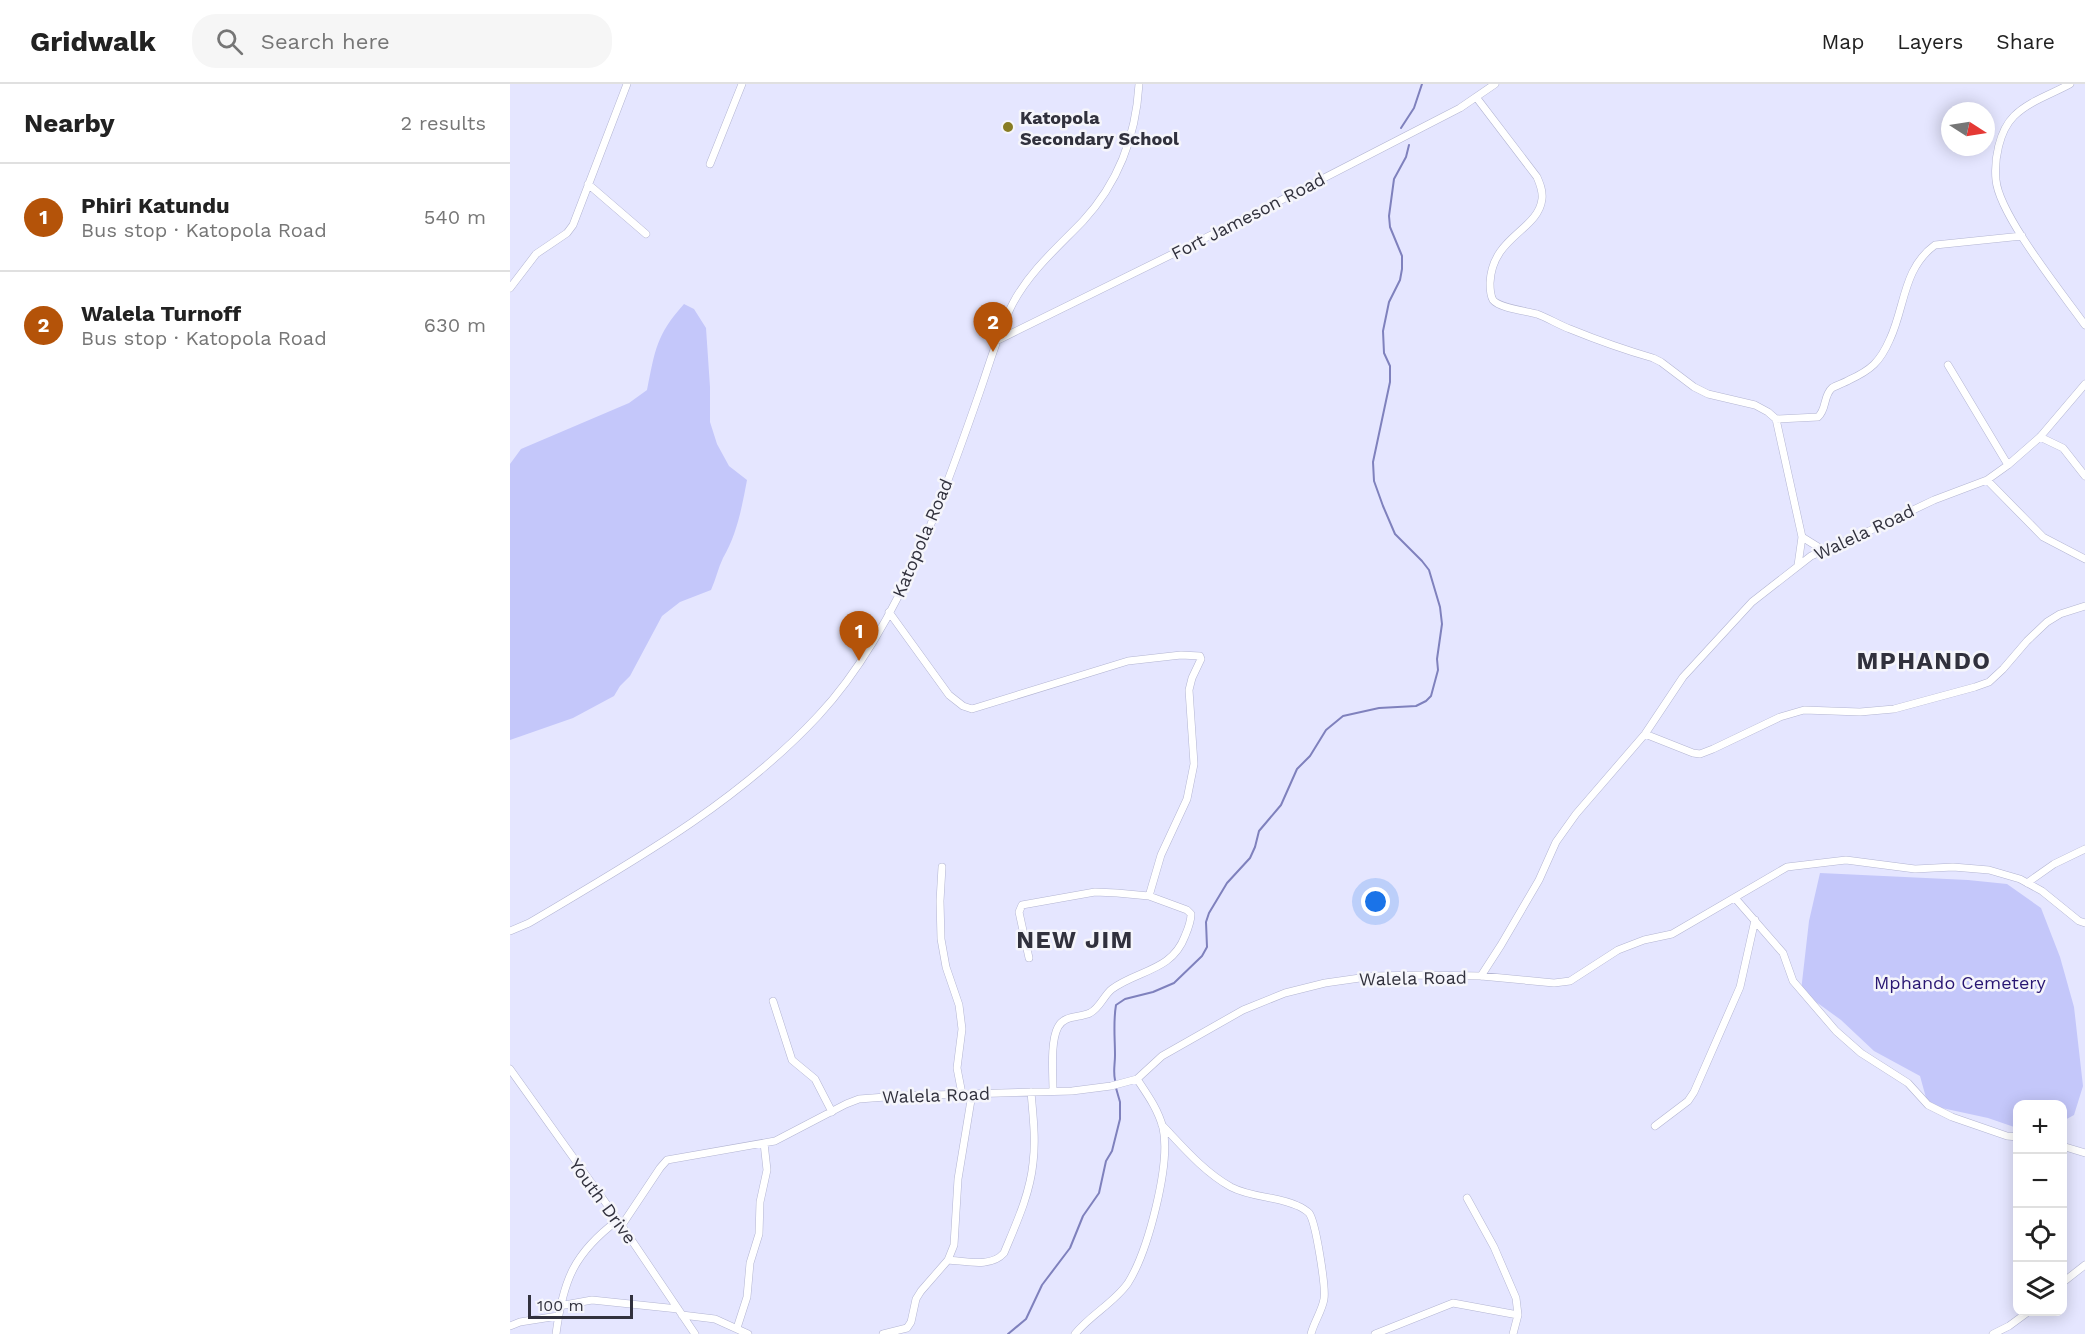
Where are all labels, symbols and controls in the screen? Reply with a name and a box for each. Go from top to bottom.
search box [192,14,612,68]
text: Gridwalk [30,25,156,58]
icon: search [213,25,246,58]
text: Search here [261,29,390,54]
text: Map [1821,29,1864,54]
text: Layers [1897,29,1963,54]
text: Share [1996,29,2055,54]
north arrow [1941,102,1995,156]
place label: Katopola Secondary School [1020,107,1179,149]
text: Nearby [24,108,115,138]
text: 2 results [401,111,486,135]
marker: Katopola Secondary School [1001,120,1015,134]
street label: Fort Jameson Road [1168,168,1328,264]
text: Phiri Katundu [81,193,230,218]
text: 1 [39,205,48,229]
text: 540 m [424,205,486,229]
text: Bus stop · Katopola Road [81,218,327,242]
text: Walela Turnoff [81,301,241,326]
pin: 2 [974,302,1012,352]
text: 2 [38,313,49,337]
text: 630 m [424,313,486,337]
text: Bus stop · Katopola Road [81,326,327,350]
street label: Katopola Road [887,475,957,601]
street label: Walela Road [1811,500,1917,564]
pin: 1 [840,612,878,661]
district label: MPHANDO [1856,647,1992,675]
your location [1361,887,1390,916]
district label: NEW JIM [1016,926,1134,954]
street label: Walela Road [1359,967,1467,989]
park label: Mphando Cemetery [1874,972,2047,993]
street label: Walela Road [882,1083,990,1107]
map controls [2013,1100,2067,1316]
button: + [2013,1100,2067,1154]
street label: Youth Drive [565,1154,641,1248]
button: − [2013,1154,2067,1208]
button: locate [2013,1208,2067,1262]
button: layers [2013,1262,2067,1316]
scale bar [528,1292,633,1320]
text: 100 m [537,1296,584,1315]

